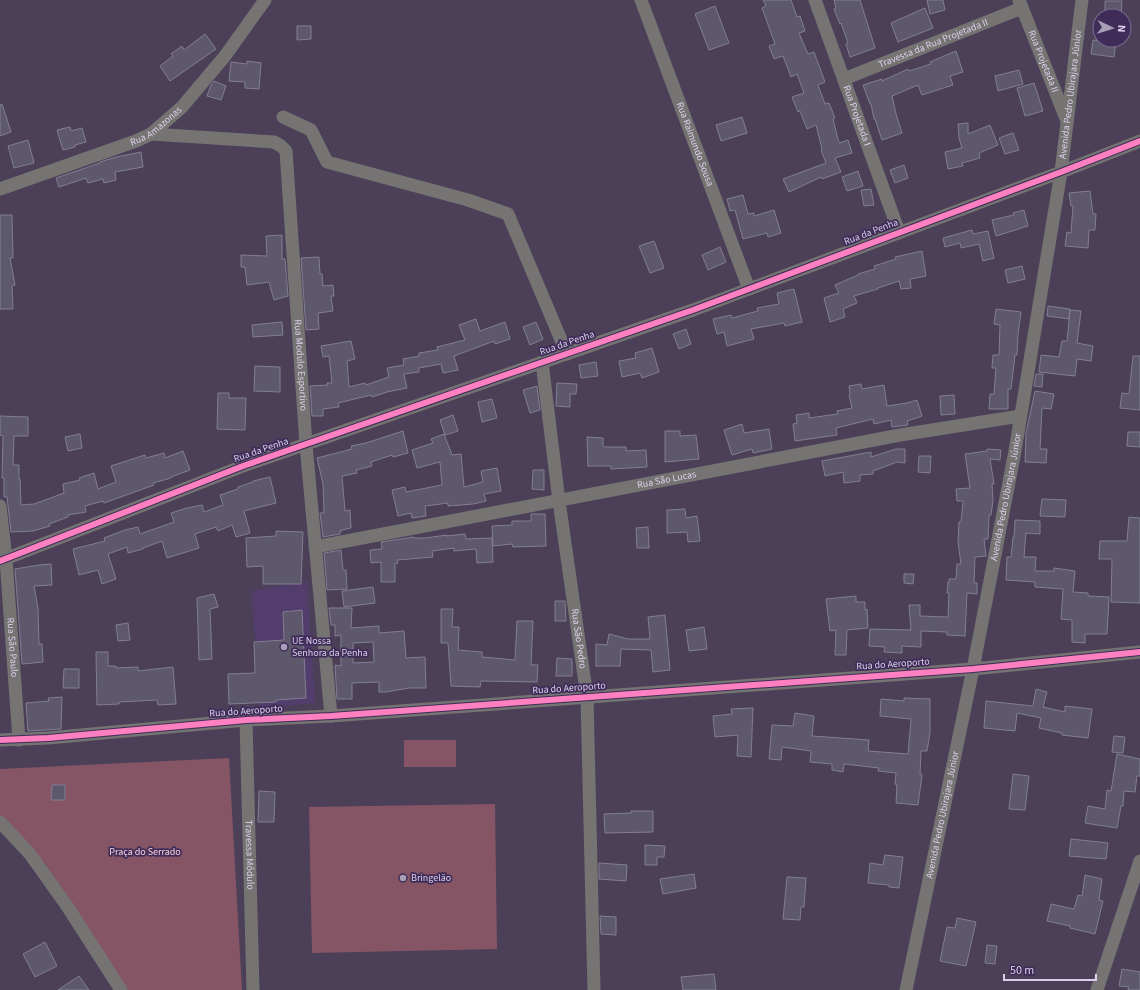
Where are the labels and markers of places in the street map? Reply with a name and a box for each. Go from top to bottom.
place label: UE Nossa Senhora da Penha [292,634,368,660]
marker: UE Nossa Senhora da Penha [279,642,289,652]
place label: Bringelão [411,871,451,885]
marker: Bringelão [398,873,408,883]

